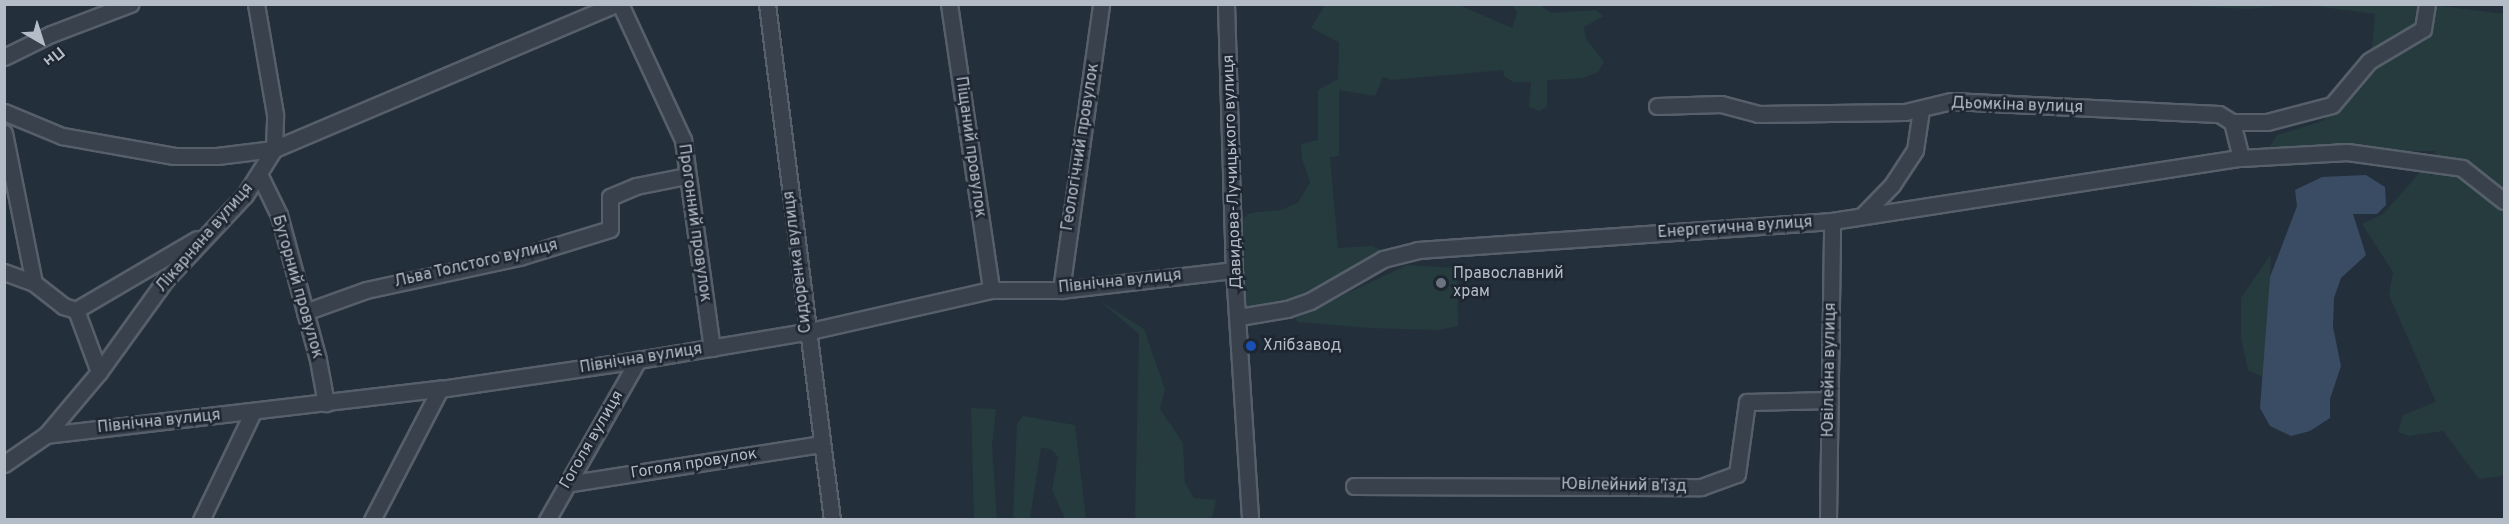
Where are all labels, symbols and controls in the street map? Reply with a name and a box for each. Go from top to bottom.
north arrow [12,12,72,72]
text: Пн [39,41,68,71]
street label: Давидова-Лучицького вулиця [1219,54,1247,290]
street label: Геологічний провулок [1058,62,1104,232]
street label: Піщаний провулок [951,75,989,219]
street label: Дьомкіна вулиця [1951,94,2083,118]
street label: Прогонний провулок [673,143,715,303]
street label: Лікарняна вулиця [152,179,258,297]
street label: Сидоренка вулиця [780,190,816,334]
street label: Бугорний провулок [267,213,327,361]
street label: Енергетична вулиця [1657,213,1813,243]
street label: Льва Толстого вулиця [392,236,560,292]
place label: Православний храм [1453,264,1564,302]
street label: Північна вулиця [1057,266,1183,298]
marker: Православний храм [1434,276,1448,290]
street label: Ювілейна вулиця [1819,303,1841,437]
place label: Хлібзавод [1263,336,1341,356]
marker: Хлібзавод [1244,339,1258,353]
street label: Північна вулиця [578,340,704,378]
street label: Гоголя вулиця [556,388,628,492]
street label: Північна вулиця [96,406,222,438]
street label: Гоголя провулок [629,445,759,483]
street label: Ювілейний в'їзд [1561,475,1687,497]

